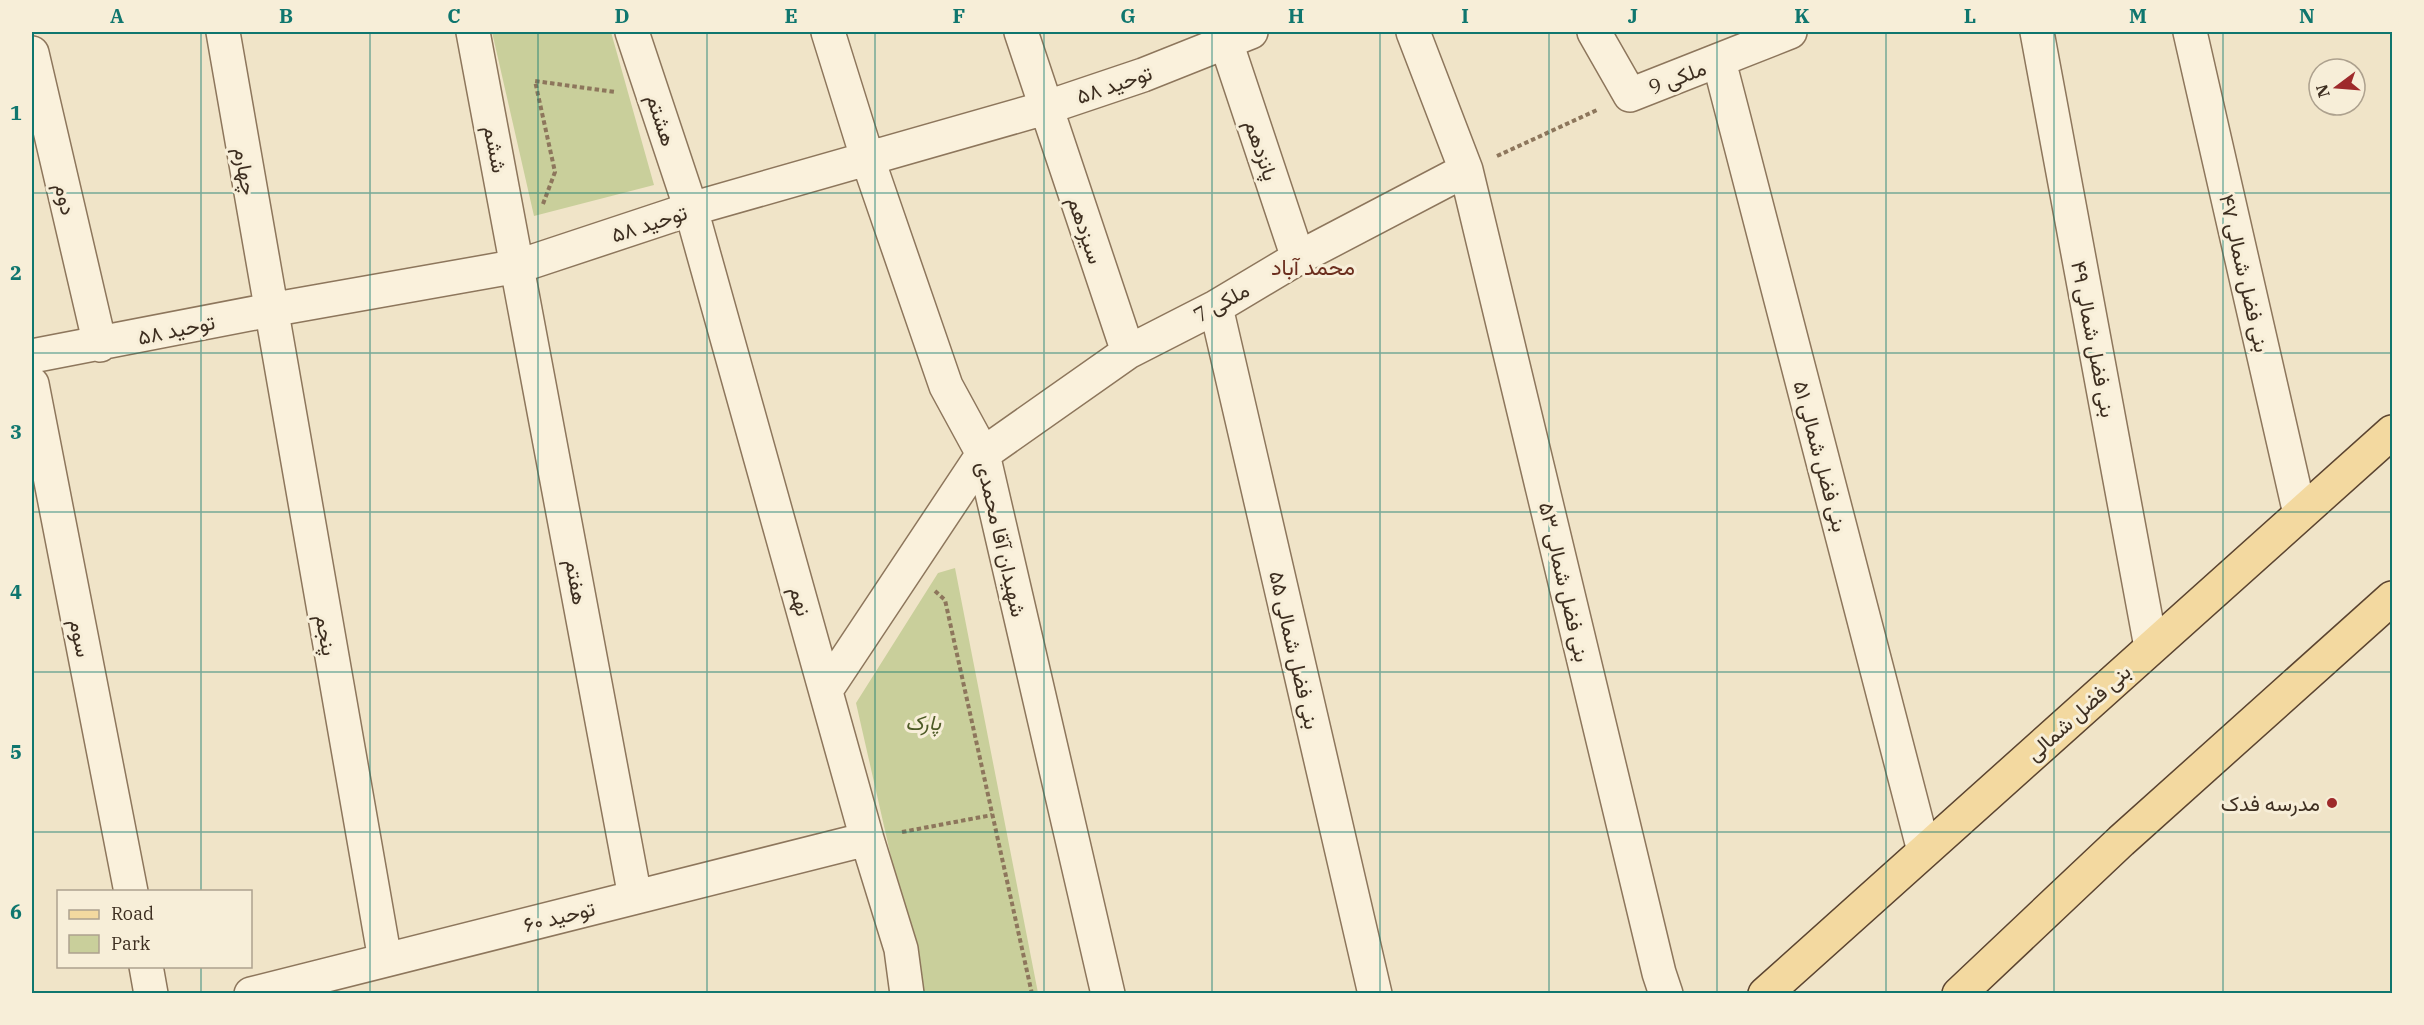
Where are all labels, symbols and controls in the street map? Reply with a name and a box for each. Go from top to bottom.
text: A [110,2,124,29]
text: B [279,2,293,29]
text: C [447,2,461,29]
text: D [614,2,630,29]
text: E [784,2,798,29]
text: F [953,2,965,29]
text: G [1120,2,1136,29]
text: H [1288,2,1304,29]
text: I [1461,2,1469,29]
text: J [1628,2,1638,29]
text: K [1794,2,1810,29]
text: L [1964,2,1976,29]
text: M [2129,2,2147,29]
text: N [2299,2,2315,29]
street label: ملکی 9 [1644,53,1710,101]
north arrow [2307,57,2367,117]
street label: توحید ۵۸ [1072,58,1156,110]
text: N [2311,82,2334,100]
street label: هشتم [640,90,684,150]
text: 1 [10,99,22,126]
street label: پانزدهم [1238,116,1285,184]
street label: ششم [477,123,514,175]
street label: چهارم [227,145,264,197]
street label: دوم [48,180,83,218]
street label: بنی فضل شمالی ۴۷ [2213,191,2277,355]
street label: سیزدهم [1061,193,1111,268]
street label: توحید ۵۸ [607,198,691,248]
district label: محمد آباد [1271,252,1355,281]
street label: بنی فضل شمالی ۴۹ [2065,258,2123,420]
text: 2 [10,259,22,286]
street label: ملکی 7 [1188,275,1254,329]
street label: توحید ۵۸ [135,307,217,351]
street label: بنی فضل شمالی ۵۱ [1787,377,1855,535]
text: 3 [10,418,22,445]
street label: شهیدان آقا محمدی [970,458,1034,620]
street label: بنی فضل شمالی ۵۳ [1533,499,1597,665]
street label: هفتم [558,557,595,607]
street label: بنی فضل شمالی ۵۵ [1263,568,1327,732]
text: 4 [10,578,22,605]
street label: نهم [782,583,819,619]
street label: پنجم [309,612,344,658]
street label: سوم [63,616,98,660]
street label: بنی فضل شمالی [2020,657,2136,767]
park label: پارک [905,708,941,737]
text: 5 [10,738,22,765]
place label: مدرسه فدک [2221,789,2320,817]
marker: مدرسه فدک [2325,796,2339,810]
legend [57,890,252,968]
street label: توحید ۶۰ [520,894,598,938]
text: 6 [10,898,22,925]
text: Road [111,902,154,925]
text: Park [111,932,151,955]

